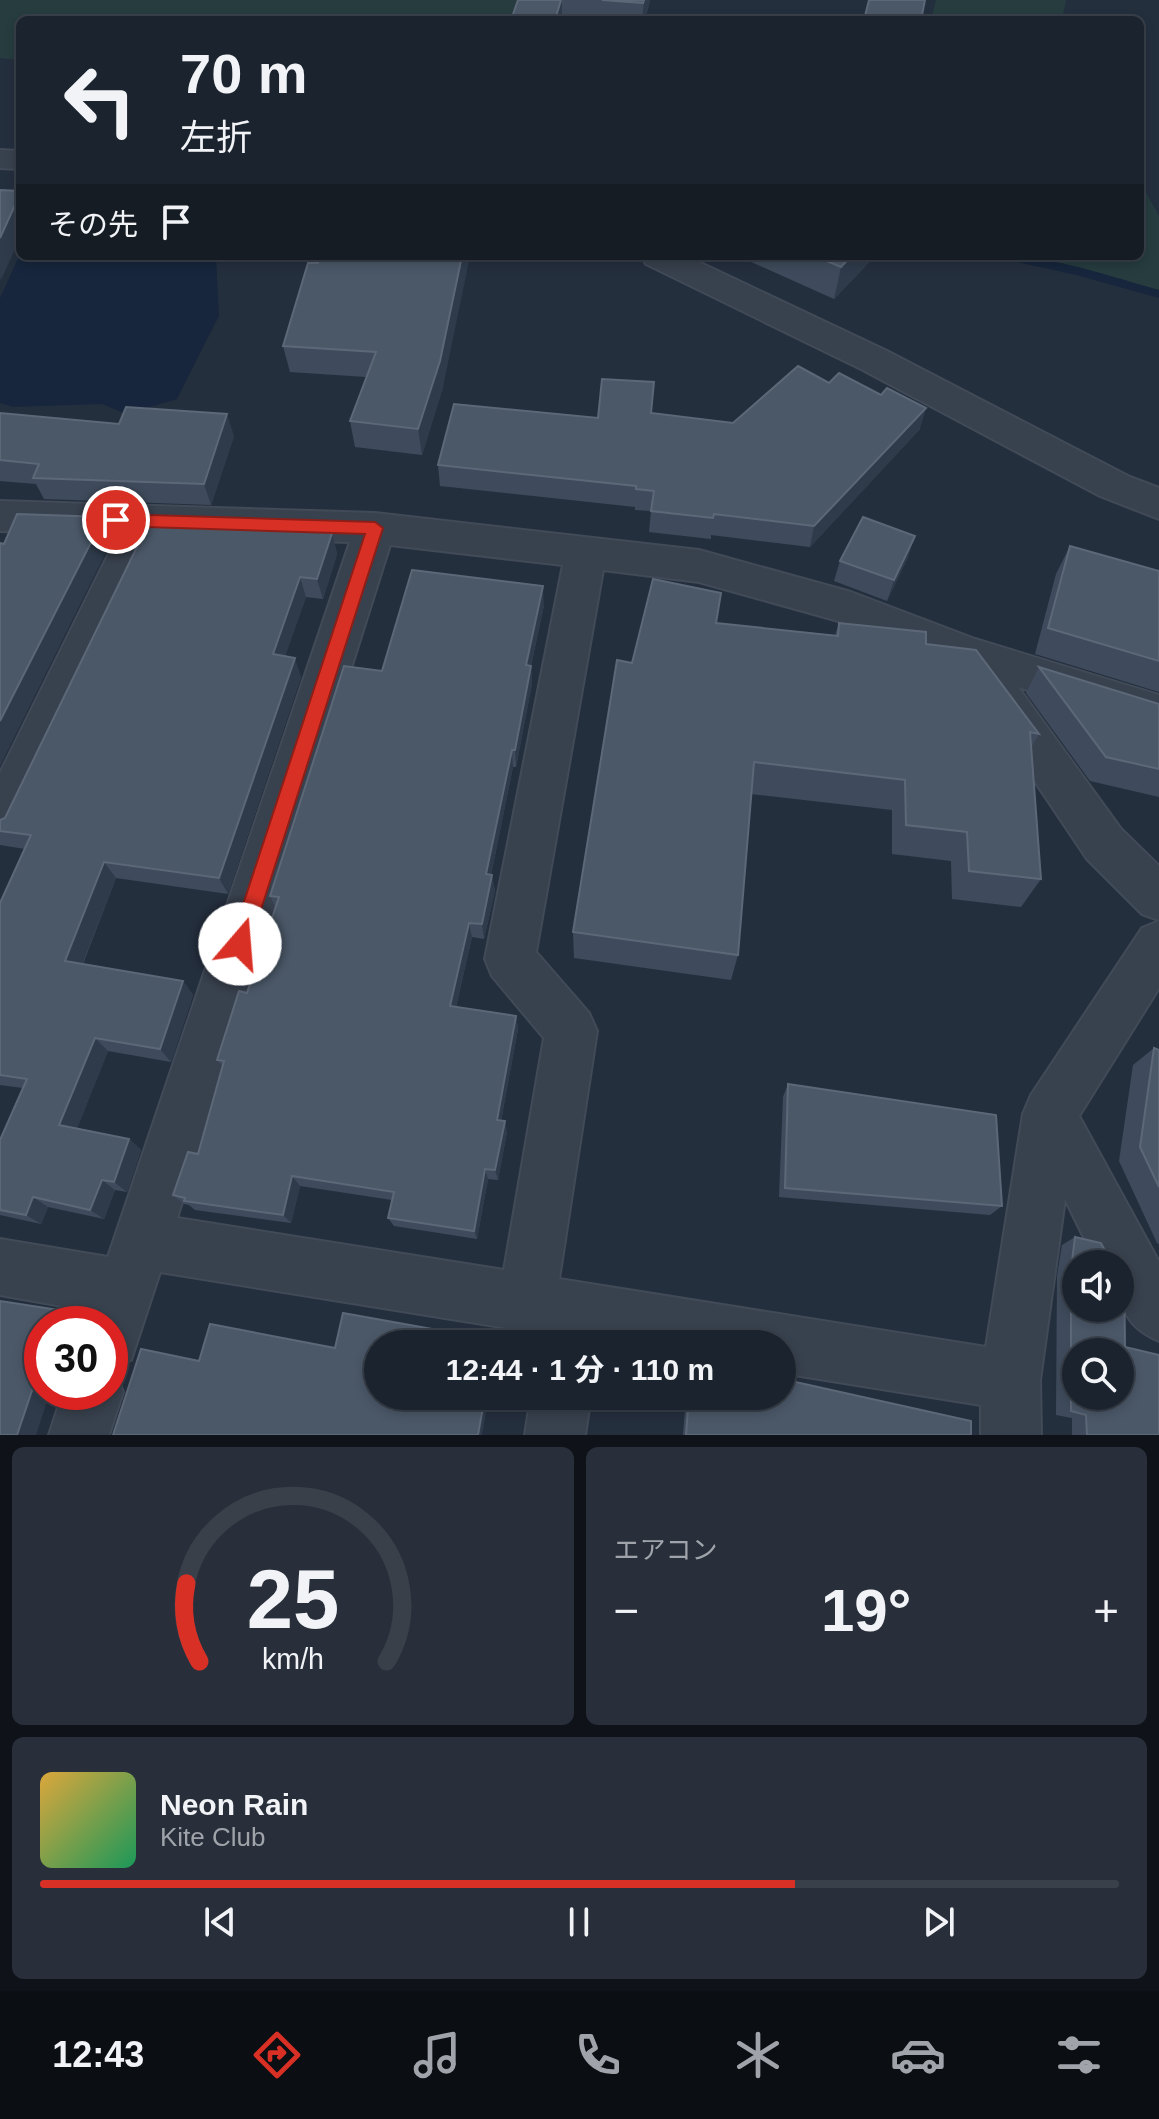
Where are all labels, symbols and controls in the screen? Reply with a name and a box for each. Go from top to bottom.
text: 70 m [180,42,308,105]
icon: left [48,48,152,152]
text: 左折 [180,117,252,158]
icon: arrive [154,200,198,244]
text: その先 [48,208,138,241]
pin [82,486,150,554]
icon: arrive [94,498,138,542]
position arrow [198,902,282,986]
map controls [1062,1250,1134,1410]
button: sound [1062,1250,1134,1322]
speed limit sign: 30 [24,1306,128,1410]
button: search [1062,1338,1134,1410]
text: 12:44 · 1 分 · 110 m [446,1353,714,1386]
text: エアコン [614,1535,718,1565]
text: 25 [246,1553,339,1646]
text: 19° [821,1577,912,1644]
text: − [614,1586,639,1635]
text: + [1093,1586,1119,1635]
text: km/h [262,1643,324,1675]
text: Neon Rain [160,1788,308,1821]
text: Kite Club [160,1822,266,1852]
icon: previous [198,1900,242,1944]
icon: pause [557,1900,601,1944]
icon: next [917,1900,961,1944]
icon: directions [249,2027,305,2083]
icon: music [409,2027,465,2083]
icon: phone [570,2027,626,2083]
icon: climate [730,2027,786,2083]
icon: car [890,2027,946,2083]
icon: filters [1051,2027,1107,2083]
text: 12:43 [52,2034,144,2075]

